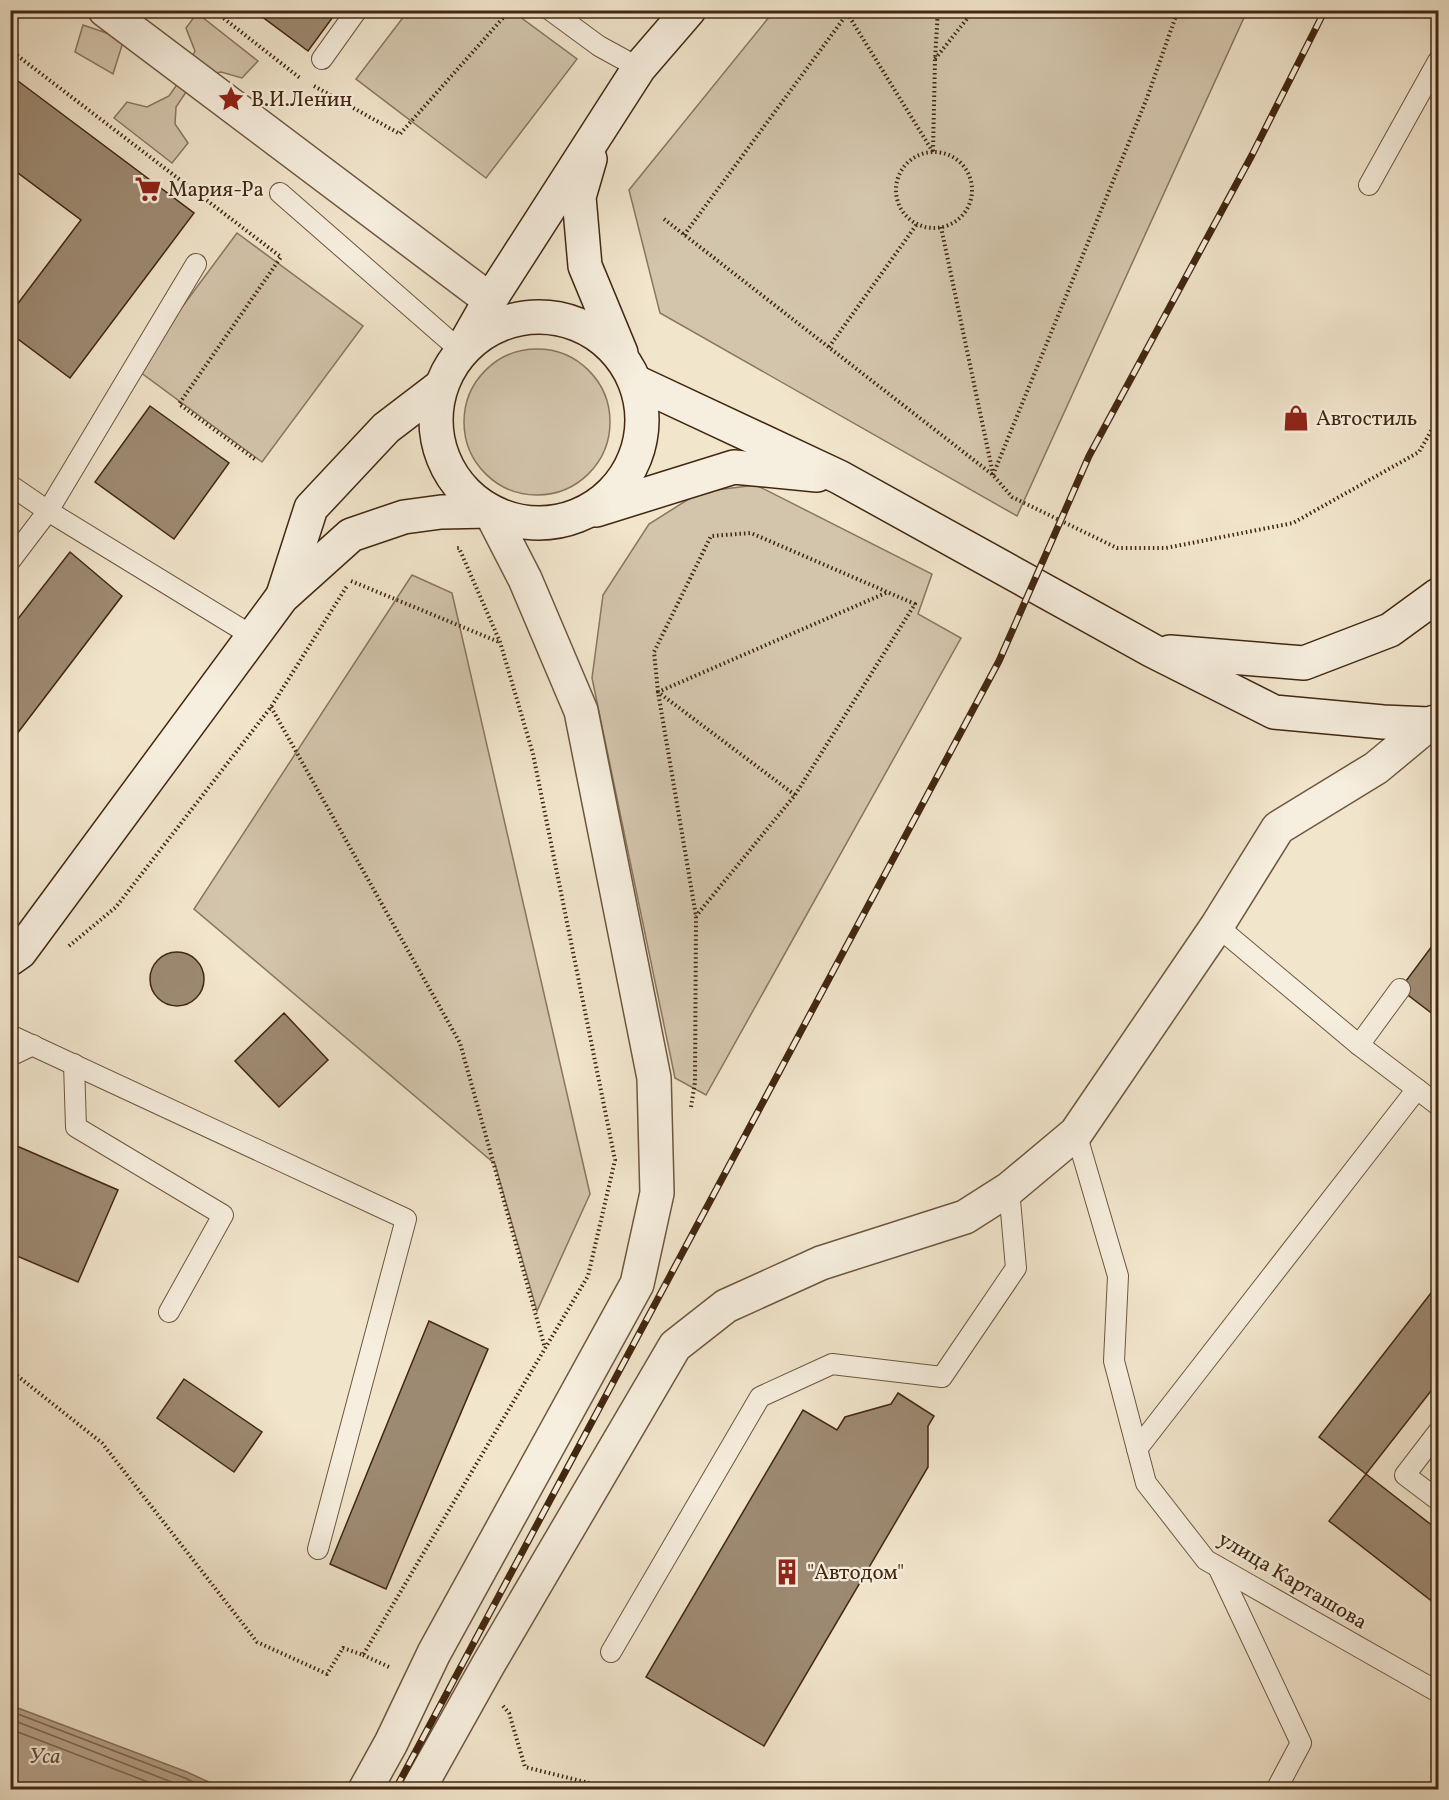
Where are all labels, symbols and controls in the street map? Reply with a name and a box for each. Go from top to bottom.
place icon: В.И.Ленин [216,84,246,114]
place label: В.И.Ленин [251,86,353,115]
supermarket icon: Мария-Ра [133,174,163,204]
place label: Мария-Ра [168,176,264,205]
shop icon: Автостиль [1281,403,1311,433]
place label: Автостиль [1316,405,1417,434]
street label: улица Карташова [1212,1525,1372,1637]
building icon: "Автодом" [772,1557,802,1587]
place label: "Автодом" [807,1559,904,1588]
water label: Уса [29,1742,61,1773]

